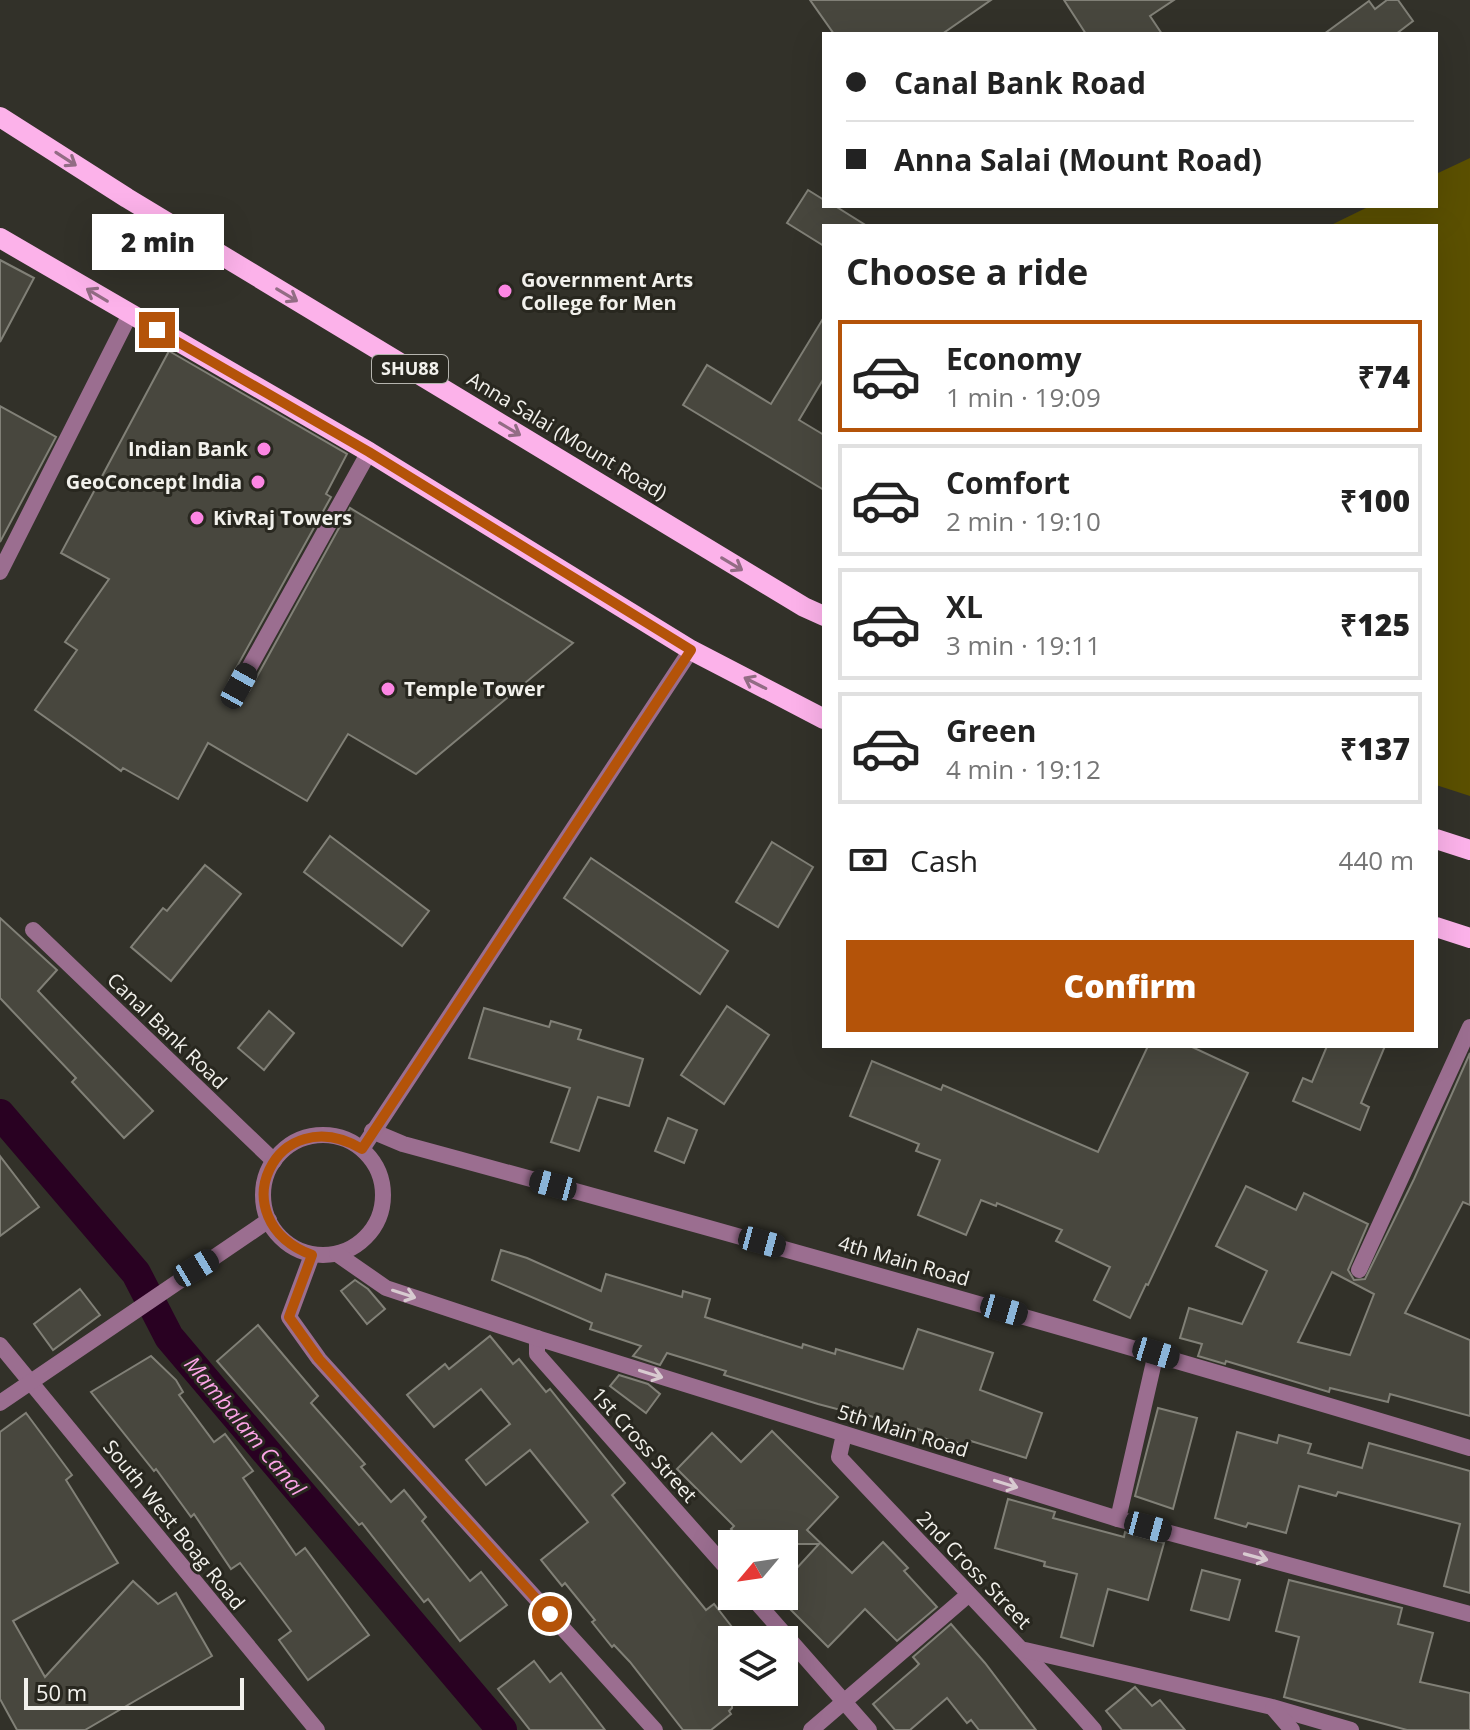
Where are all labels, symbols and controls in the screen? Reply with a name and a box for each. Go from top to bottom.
text: Canal Bank Road [894,62,1146,103]
text: Anna Salai (Mount Road) [894,139,1262,180]
one-way arrow [54,150,76,167]
callout: 2 min [91,214,223,270]
text: 2 min [121,224,195,260]
text: Choose a ride [846,247,1088,296]
place label: Government Arts College for Men [521,266,693,316]
marker: Government Arts College for Men [496,282,514,300]
one-way arrow [86,287,109,303]
one-way arrow [275,287,298,303]
route end [139,312,175,348]
text: Economy [946,338,1082,379]
icon: car [850,340,922,412]
road number: SHU88 [372,355,448,383]
text: ₹74 [1358,356,1410,397]
street label: Anna Salai (Mount Road) [462,365,672,506]
text: 1 min · 19:09 [946,379,1101,415]
one-way arrow [498,421,521,437]
place label: Indian Bank [128,435,249,462]
marker: Indian Bank [255,440,273,458]
text: Comfort [946,462,1070,503]
icon: car [850,464,922,536]
place label: GeoConcept India [66,468,242,495]
marker: GeoConcept India [249,473,267,491]
text: ₹100 [1340,480,1410,521]
text: 2 min · 19:10 [946,503,1101,539]
place label: KivRaj Towers [213,504,352,531]
marker: KivRaj Towers [188,509,206,527]
one-way arrow [720,556,743,572]
text: XL [946,586,983,627]
icon: car [850,588,922,660]
text: ₹125 [1340,604,1410,645]
text: 3 min · 19:11 [946,627,1101,663]
car [217,659,261,713]
one-way arrow [743,674,767,690]
place label: Temple Tower [404,675,545,702]
marker: Temple Tower [379,680,397,698]
text: Green [946,710,1037,751]
icon: car [850,712,922,784]
text: ₹137 [1340,728,1410,769]
text: 4 min · 19:12 [946,751,1101,787]
icon: cash [846,838,890,882]
text: Cash [910,840,978,881]
text: 440 m [1339,842,1414,878]
button: Confirm [846,940,1414,1032]
street label: Canal Bank Road [101,966,233,1095]
car [527,1167,579,1203]
car [736,1224,788,1260]
street label: 4th Main Road [835,1229,973,1292]
car [169,1245,223,1291]
one-way arrow [391,1288,416,1303]
car [978,1292,1030,1328]
car [1130,1335,1182,1371]
water label: Mambalam Canal [178,1349,313,1502]
one-way arrow [638,1367,664,1382]
street label: 1st Cross Street [585,1381,703,1508]
street label: 5th Main Road [834,1398,972,1463]
street label: South West Boag Road [97,1434,251,1615]
one-way arrow [994,1478,1019,1493]
street label: 2nd Cross Street [911,1505,1038,1634]
car [1122,1509,1174,1545]
north arrow [718,1530,798,1610]
map controls [718,1530,798,1706]
one-way arrow [1243,1550,1269,1565]
route start [532,1596,568,1632]
button: layers [718,1626,798,1706]
scale bar [24,1674,244,1710]
text: 50 m [36,1677,87,1707]

